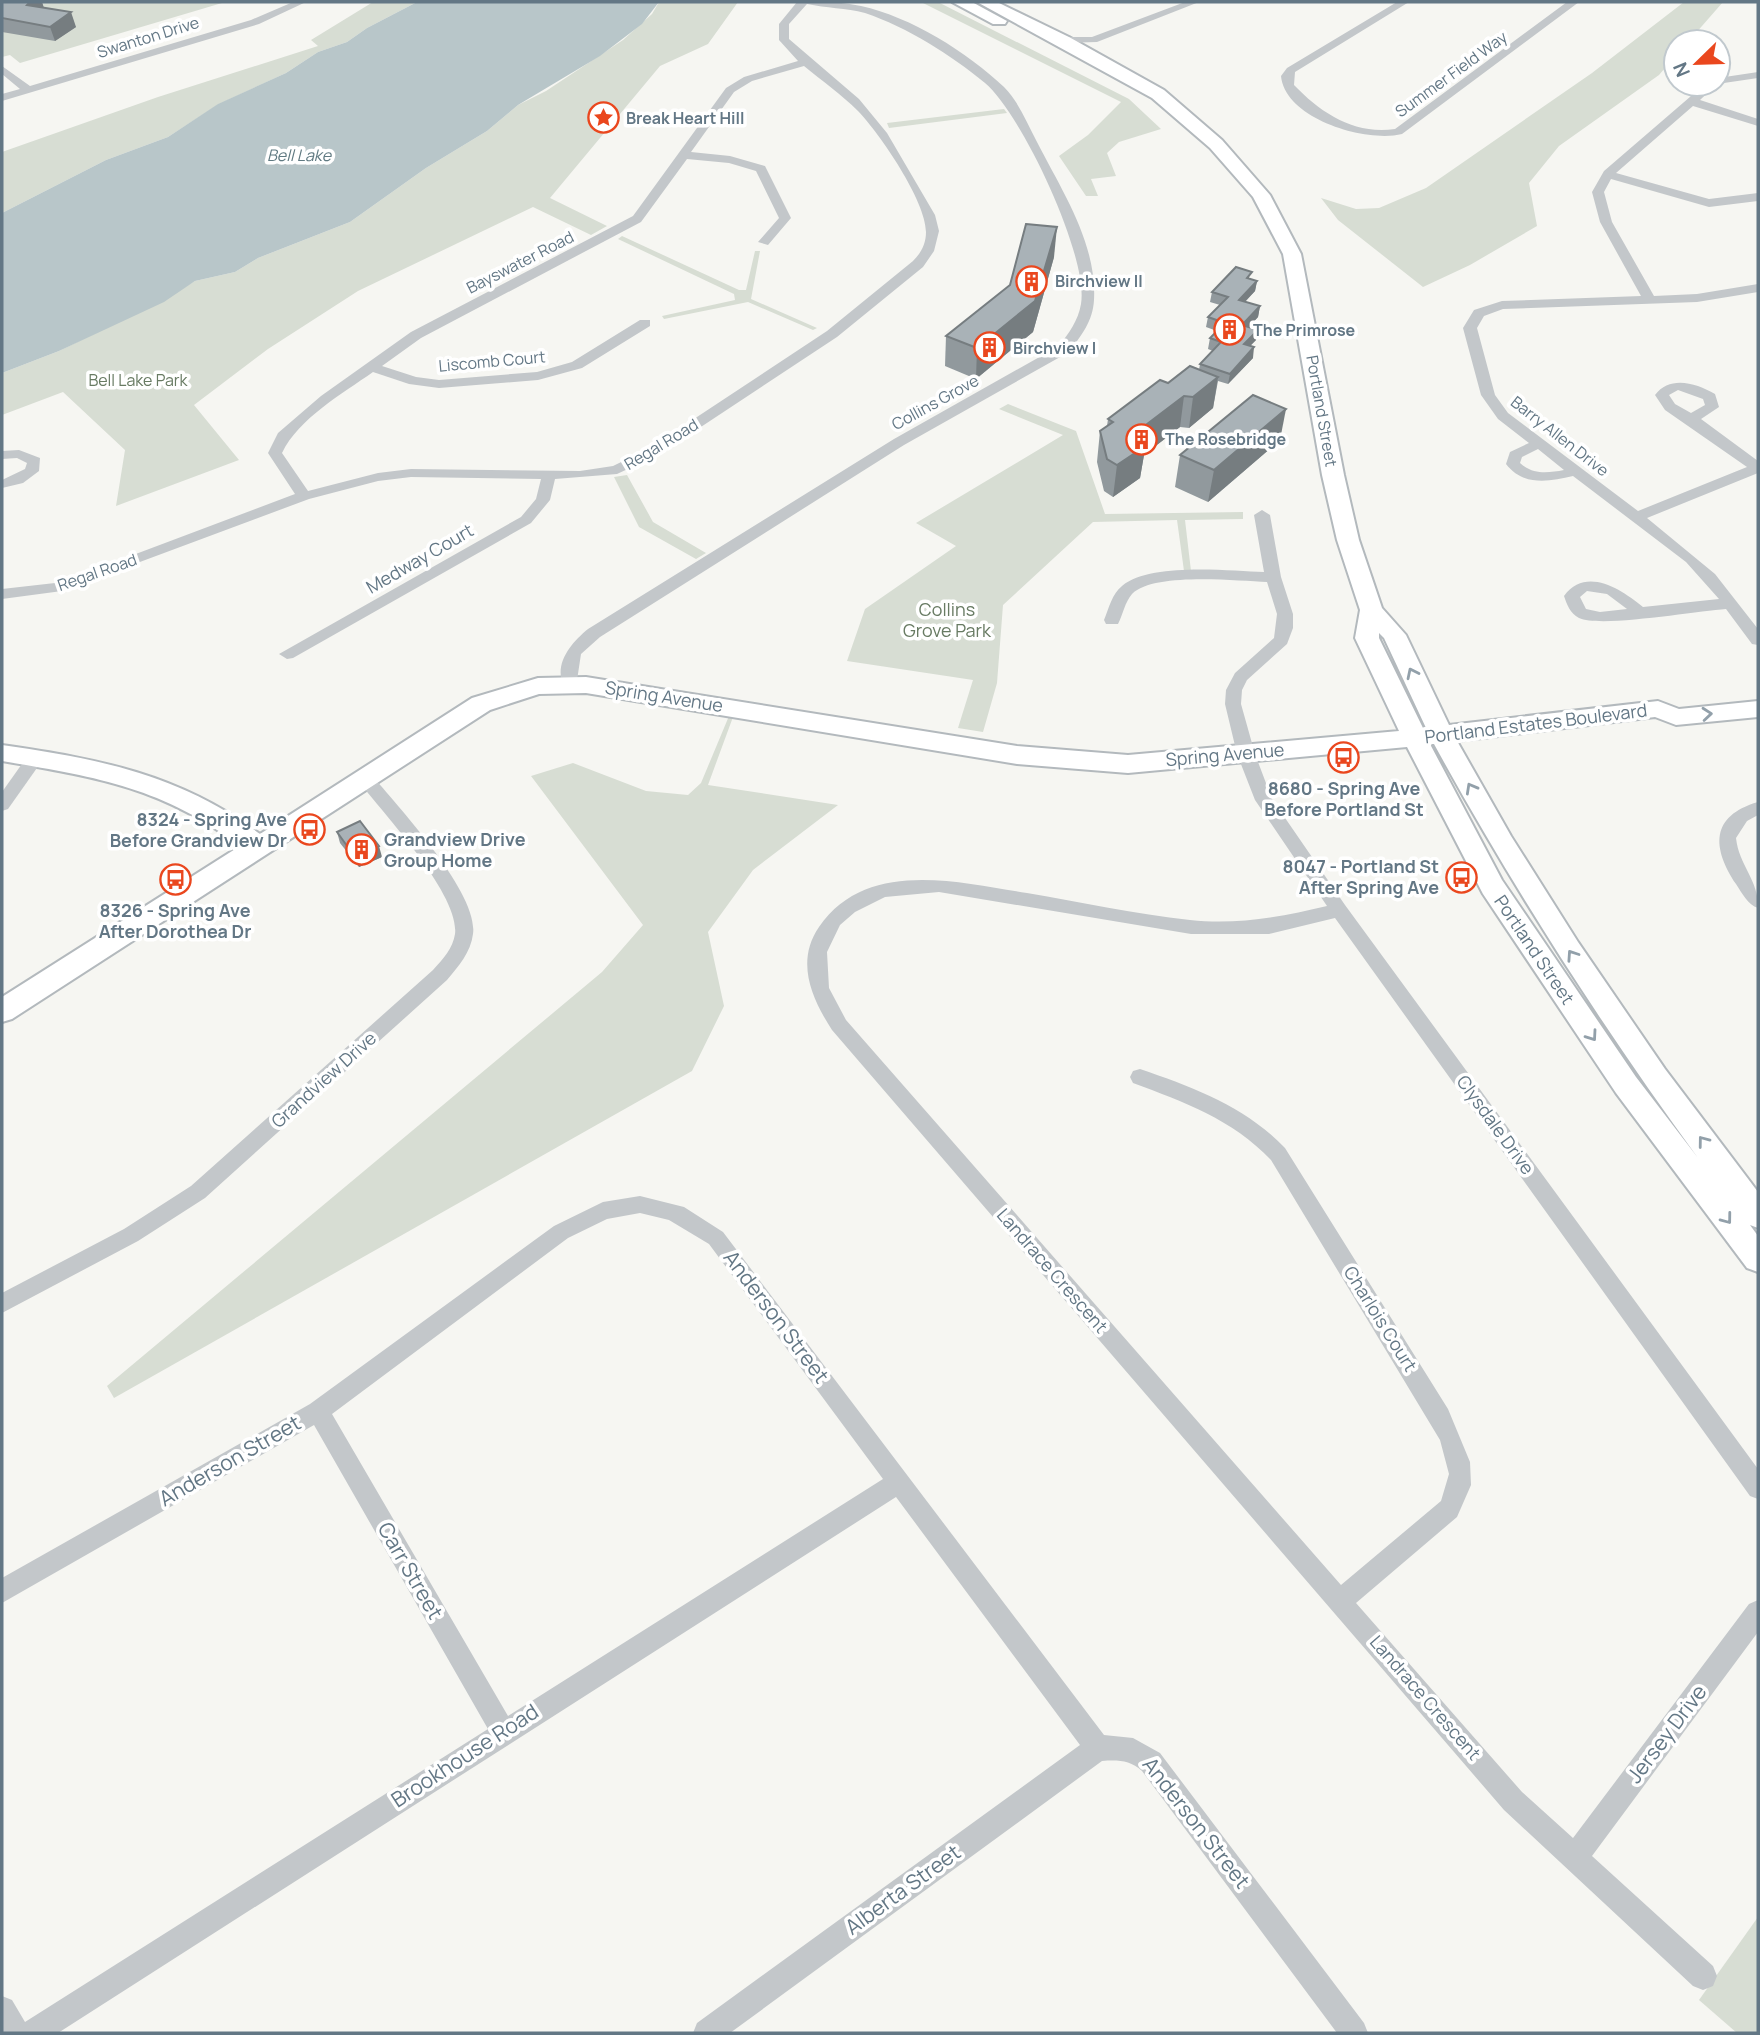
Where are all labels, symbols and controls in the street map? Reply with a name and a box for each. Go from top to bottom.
street label: Swanton Drive [94,11,202,63]
street label: Summer Field Way [1391,26,1512,122]
north arrow [1662,28,1732,98]
text: N [1667,58,1696,81]
place icon: Break Heart Hill [586,101,620,135]
place label: Break Heart Hill [626,107,745,129]
water label: Bell Lake [267,144,333,166]
street label: Bayswater Road [463,225,577,299]
building icon: Birchview II [1015,264,1049,298]
place label: Birchview II [1055,270,1143,292]
building icon: The Primrose [1213,313,1247,347]
place label: The Primrose [1253,319,1356,341]
building icon: Birchview I [973,331,1007,365]
place label: Birchview I [1013,337,1096,359]
street label: Liscomb Court [438,345,546,377]
street label: Portland Street [1301,353,1343,469]
park label: Bell Lake Park [88,369,189,391]
street label: Collins Grove [888,369,982,435]
street label: Barry Allen Drive [1506,391,1614,481]
street label: Regal Road [620,413,702,475]
building icon: The Rosebridge [1125,422,1159,456]
place label: The Rosebridge [1165,428,1287,450]
street label: Medway Court [362,518,477,599]
street label: Regal Road [54,548,140,596]
park label: Collins Grove Park [903,597,992,642]
one-way arrow [1406,668,1420,680]
street label: Spring Avenue [603,675,725,717]
street label: Portland Estates Boulevard [1423,697,1648,749]
one-way arrow [1702,707,1713,722]
street label: Spring Avenue [1165,737,1285,771]
bus stop icon: 8680 - Spring Ave Before Portland St [1327,741,1361,775]
place label: 8680 - Spring Ave Before Portland St [1264,776,1424,821]
one-way arrow [1466,783,1479,796]
place label: 8324 - Spring Ave Before Grandview Dr [110,807,287,852]
bus stop icon: 8324 - Spring Ave Before Grandview Dr [293,813,327,847]
place label: Grandview Drive Group Home [384,827,526,872]
building icon: Grandview Drive Group Home [344,833,378,867]
place label: 8047 - Portland St After Spring Ave [1283,854,1439,899]
bus stop icon: 8047 - Portland St After Spring Ave [1445,860,1479,894]
bus stop icon: 8326 - Spring Ave After Dorothea Dr [158,863,192,897]
street label: Portland Street [1489,890,1580,1009]
place label: 8326 - Spring Ave After Dorothea Dr [99,898,251,943]
one-way arrow [1568,950,1580,963]
street label: Grandview Drive [266,1026,381,1133]
one-way arrow [1584,1028,1597,1041]
street label: Clysdale Drive [1452,1070,1540,1179]
one-way arrow [1698,1136,1711,1149]
street label: Landrace Crescent [992,1203,1113,1338]
one-way arrow [1719,1211,1731,1224]
street label: Anderson Street [718,1244,836,1388]
street label: Charlois Court [1339,1261,1423,1376]
street label: Anderson Street [153,1408,306,1512]
street label: Carr Street [372,1517,450,1624]
street label: Landrace Crescent [1365,1630,1486,1765]
street label: Jersey Drive [1620,1678,1712,1788]
street label: Brookhouse Road [385,1697,543,1813]
street label: Anderson Street [1137,1751,1257,1894]
street label: Alberta Street [839,1838,966,1941]

